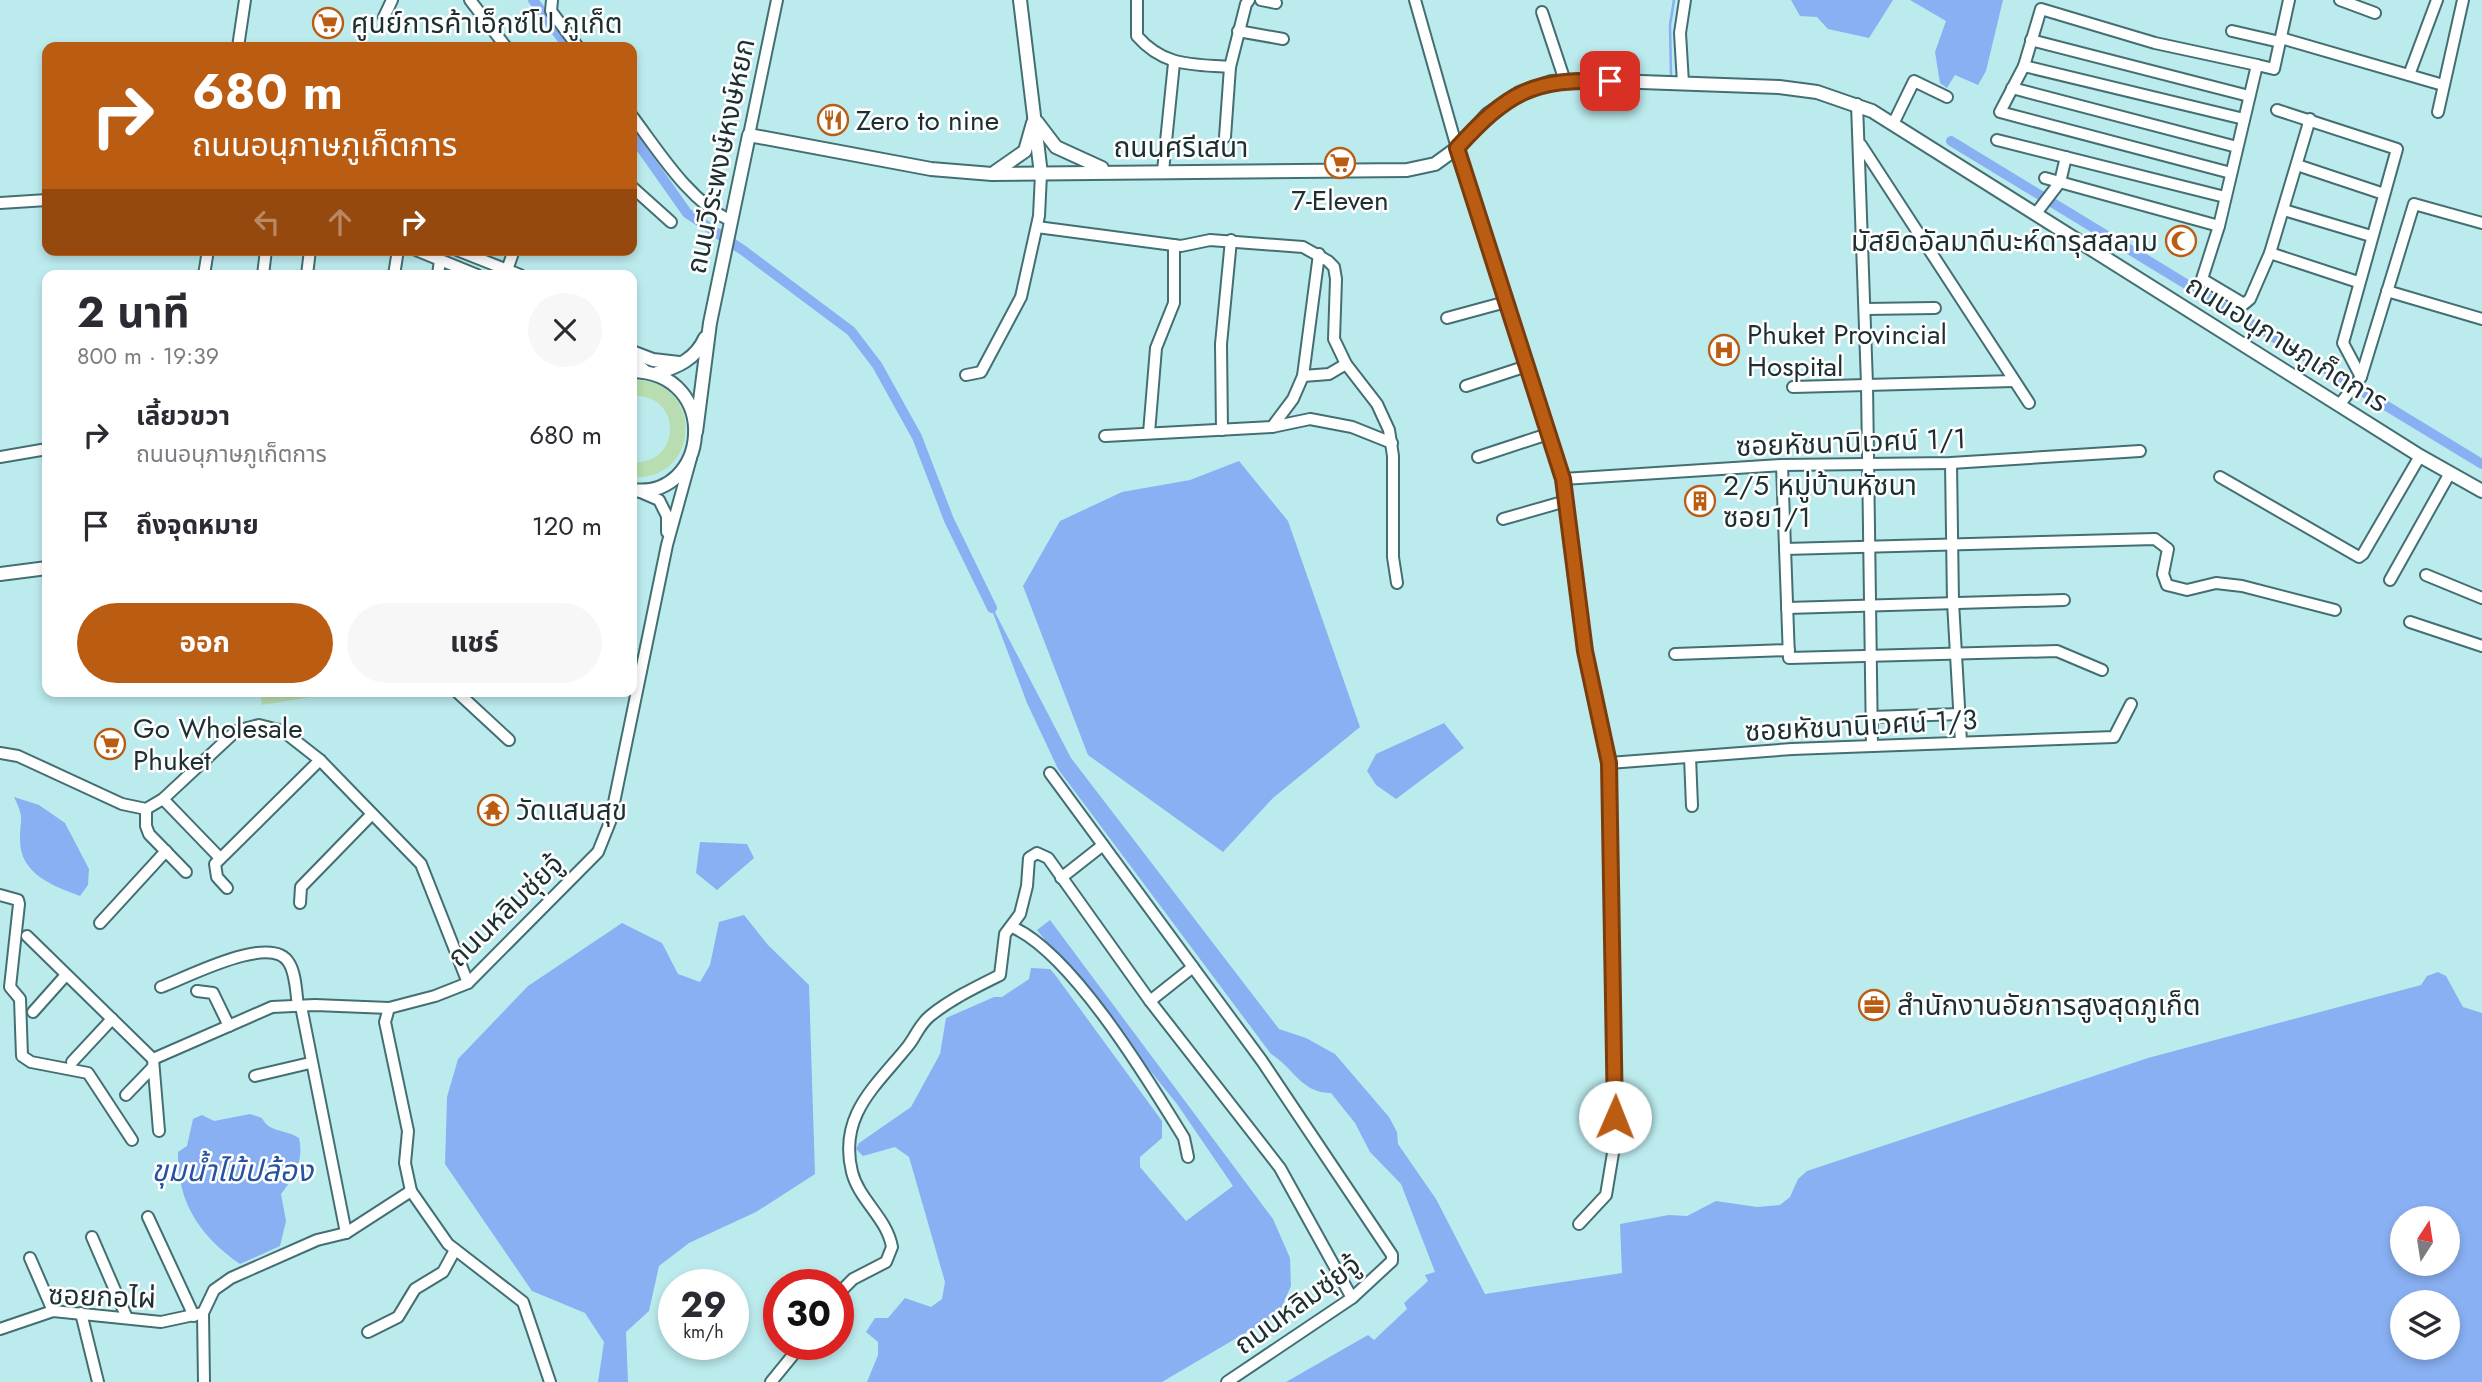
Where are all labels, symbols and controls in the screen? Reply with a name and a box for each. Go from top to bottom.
place label: ศูนย์การค้าเอ็กซ์โป ภูเก็ต [351,3,623,44]
supermarket icon: ศูนย์การค้าเอ็กซ์โป ภูเก็ต [311,6,345,40]
street label: ถนนวีระพงษ์หงษ์หยก [676,35,765,278]
pin [1580,51,1640,111]
text: 680 m [192,57,343,127]
icon: arrive [1591,62,1629,100]
icon: right [77,70,168,161]
place label: Zero to nine [856,100,999,141]
restaurant icon: Zero to nine [816,103,850,137]
text: ถนนอนุภาษภูเก็ตการ [192,122,457,168]
street label: ถนนศรีเสนา [1114,127,1248,168]
supermarket icon: 7-Eleven [1323,146,1357,180]
place label: 7-Eleven [1291,180,1389,221]
icon: left [248,203,286,241]
icon: ahead [321,203,359,241]
icon: right [394,203,432,241]
place label: มัสยิดอัลมาดีนะห์ดารุสสลาม [1851,221,2158,262]
mosque icon: มัสยิดอัลมาดีนะห์ดารุสสลาม [2164,224,2198,258]
street label: ถนนอนุภาษภูเก็ตการ [2177,265,2396,422]
text: 2 นาที [77,282,190,343]
button: close [528,293,602,367]
place label: Phuket Provincial Hospital [1747,314,1947,387]
hospital icon: Phuket Provincial Hospital [1707,333,1741,367]
text: 800 m · 19:39 [77,339,219,373]
text: เลี้ยวขวา [136,397,230,435]
icon: right [77,416,115,454]
text: 680 m [529,416,602,454]
street label: ซอยหัชนานิเวศน์ 1/1 [1735,418,1967,467]
text: ถนนอนุภาษภูเก็ตการ [136,437,327,471]
place label: 2/5 หมู่บ้านหัชนา ซอย1/1 [1723,465,1917,538]
building icon: 2/5 หมู่บ้านหัชนา ซอย1/1 [1683,484,1717,518]
text: ถึงจุดหมาย [136,506,259,544]
icon: arrive [77,507,115,545]
text: 120 m [532,507,602,545]
button: ออก [77,603,333,683]
button: แชร์ [347,603,602,683]
street label: ซอยหัชนานิเวศน์ 1/3 [1744,699,1978,752]
place label: Go Wholesale Phuket [133,708,303,781]
supermarket icon: Go Wholesale Phuket [93,727,127,761]
place label: วัดแสนสุข [516,790,627,831]
temple icon: วัดแสนสุข [476,793,510,827]
street label: ถนนหลิมซุ่ยจู้ [438,844,573,976]
place label: สำนักงานอัยการสูงสุดภูเก็ต [1897,985,2201,1026]
office icon: สำนักงานอัยการสูงสุดภูเก็ต [1857,988,1891,1022]
position arrow [1578,1080,1652,1154]
water label: ขุมน้ำไม้ปล้อง [151,1149,315,1192]
north arrow [2390,1206,2460,1276]
map controls [2390,1206,2460,1360]
street label: ถนนหลิมซุ่ยจู้ [1225,1244,1369,1364]
speed limit sign: 30 [763,1269,854,1360]
street label: ซอยกอไผ่ [47,1274,157,1319]
text: 29 [680,1280,727,1330]
button: layers [2390,1290,2460,1360]
text: km/h [683,1319,724,1345]

